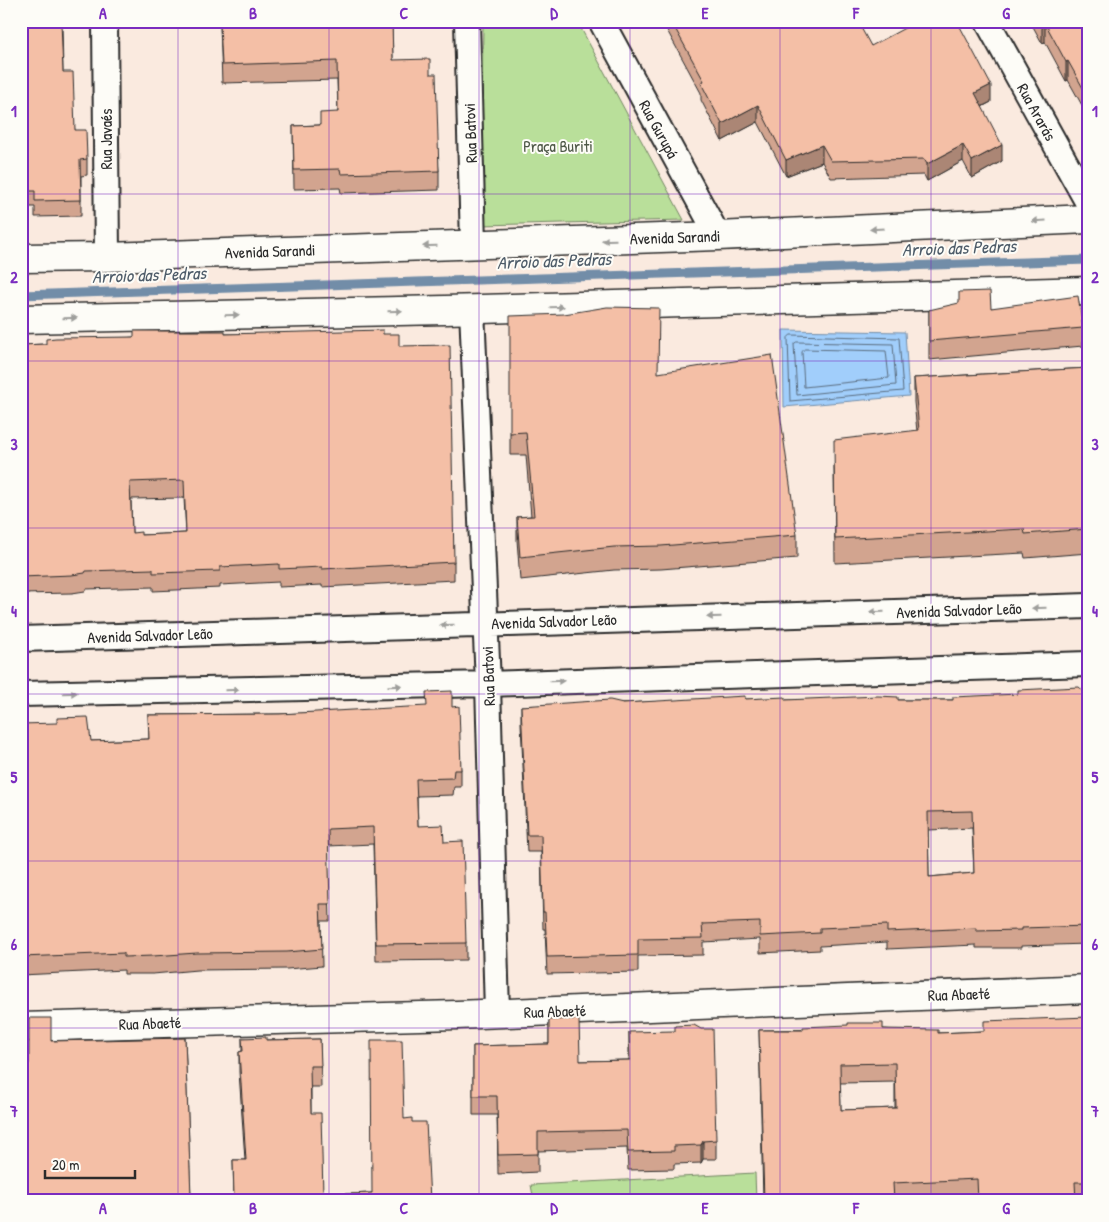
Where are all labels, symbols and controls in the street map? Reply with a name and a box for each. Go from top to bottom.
text: A [99,2,107,24]
text: B [249,2,257,24]
text: C [400,2,409,24]
text: D [550,2,558,24]
text: E [701,2,709,24]
text: F [852,2,860,24]
text: G [1002,2,1010,24]
street label: Rua Ararás [1012,79,1062,145]
street label: Rua Gurupá [634,96,684,162]
text: 1 [11,100,17,122]
text: 1 [1092,100,1098,122]
street label: Rua Batovi [458,103,482,163]
street label: Rua Javaés [95,108,117,170]
park label: Praça Buriti [523,135,593,157]
one-way arrow [1031,217,1047,225]
street label: Avenida Sarandi [629,224,721,250]
one-way arrow [868,225,884,233]
water label: Arroio das Pedras [901,233,1019,262]
one-way arrow [601,236,617,244]
street label: Avenida Sarandi [224,238,316,264]
one-way arrow [421,242,437,250]
water label: Arroio das Pedras [496,246,614,275]
water label: Arroio das Pedras [91,260,209,289]
text: 2 [10,266,18,288]
text: 2 [1091,266,1099,288]
one-way arrow [550,303,566,311]
one-way arrow [387,307,403,315]
one-way arrow [225,311,241,319]
one-way arrow [62,314,78,322]
text: 3 [10,433,18,455]
text: 3 [1091,433,1099,455]
street label: Avenida Salvador Leão [896,597,1023,623]
text: 4 [11,600,17,622]
text: 4 [1092,600,1098,622]
one-way arrow [1031,604,1047,612]
street label: Avenida Salvador Leão [491,608,618,634]
one-way arrow [868,609,884,617]
one-way arrow [706,613,722,621]
one-way arrow [439,621,455,629]
street label: Avenida Salvador Leão [87,622,214,648]
street label: Rua Batovi [476,646,500,706]
one-way arrow [550,677,566,685]
one-way arrow [387,682,403,690]
one-way arrow [225,685,241,693]
one-way arrow [62,689,78,697]
text: 5 [11,766,18,788]
text: 5 [1092,766,1099,788]
text: 6 [11,933,18,955]
text: 6 [1092,933,1099,955]
street label: Rua Abaeté [927,982,991,1006]
street label: Rua Abaeté [523,999,587,1023]
street label: Rua Abaeté [118,1011,182,1035]
text: 7 [9,1100,18,1122]
text: 7 [1090,1100,1099,1122]
scale bar [45,1147,135,1179]
text: 20 m [52,1154,79,1175]
text: A [99,1197,107,1219]
text: B [249,1197,257,1219]
text: C [400,1197,409,1219]
text: D [550,1197,558,1219]
text: E [701,1197,709,1219]
text: F [852,1197,860,1219]
text: G [1002,1197,1010,1219]

